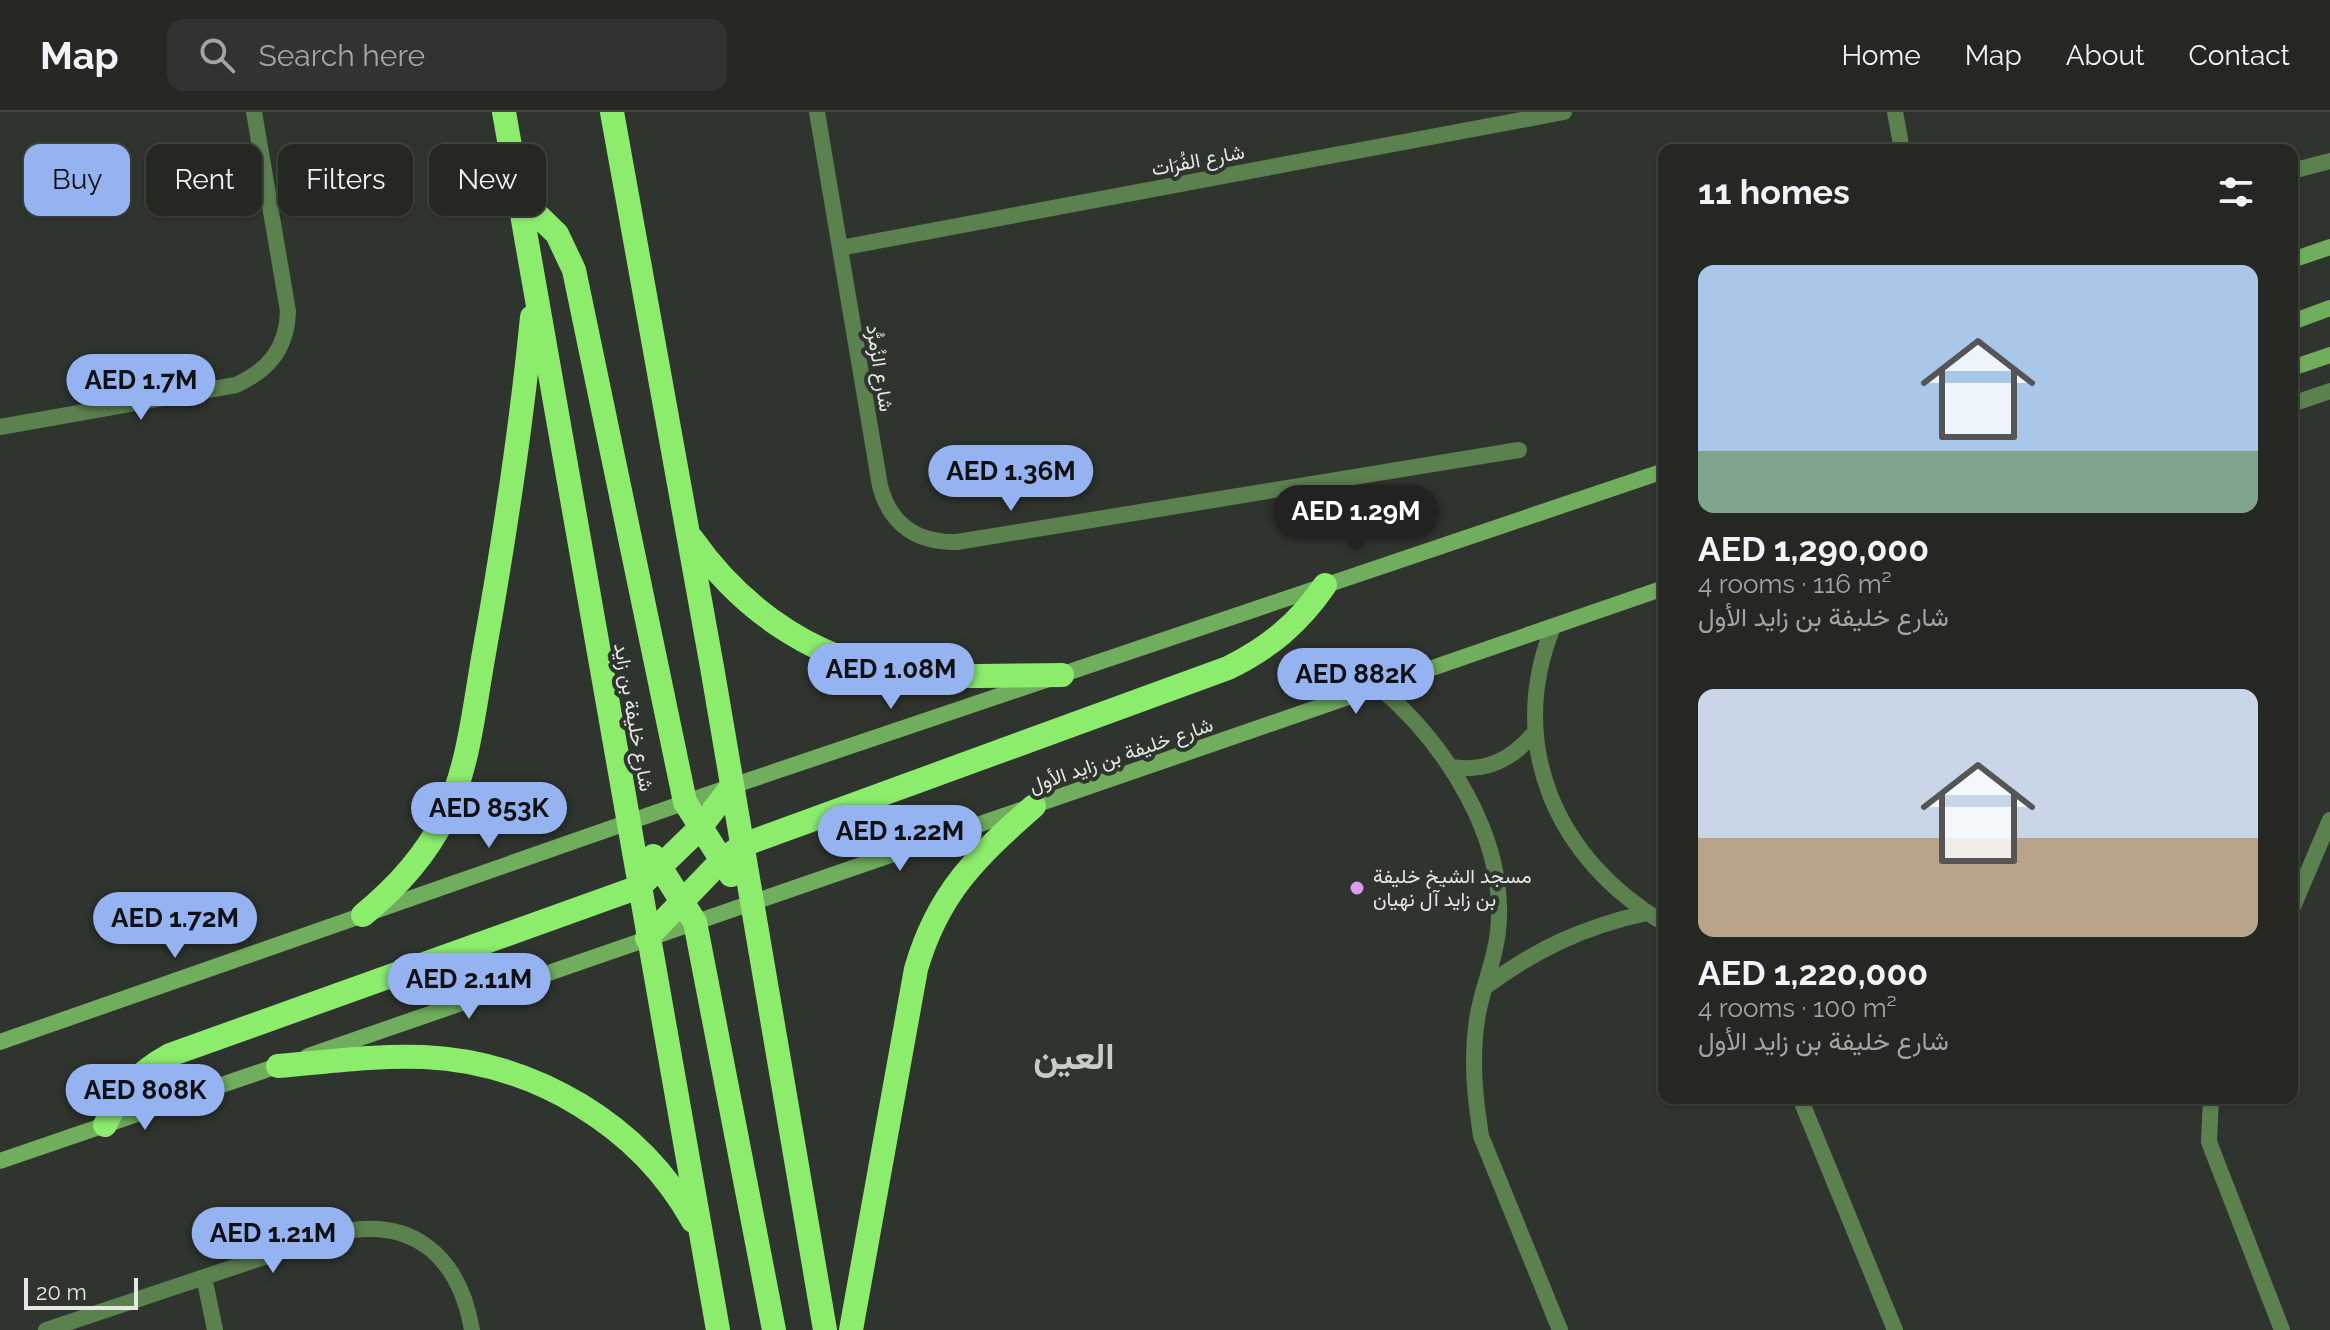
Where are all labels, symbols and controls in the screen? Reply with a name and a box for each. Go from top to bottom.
search box [167,19,727,91]
text: Map [40,33,119,78]
icon: search [195,33,239,77]
text: Search here [259,38,425,73]
text: Home [1841,39,1921,72]
text: Map [1965,39,2022,72]
text: About [2066,39,2145,72]
text: Contact [2189,39,2290,72]
street label: شارع الفُرَات [1149,139,1247,183]
chip: Buy [24,144,130,216]
chip: Rent [146,144,262,216]
chip: Filters [278,144,413,216]
chip: New [429,144,546,216]
icon: filters [2214,170,2258,214]
text: 11 homes [1698,172,1850,212]
icon: home [1906,317,2050,461]
street label: شارع الزُمرُّد [859,323,899,414]
pin: AED 1.7M [58,354,224,422]
text: AED 1.7M [84,365,198,395]
pin: AED 1.36M [919,445,1103,513]
text: AED 1.36M [946,456,1076,486]
pin: AED 1.29M [1264,485,1448,553]
text: AED 1.29M [1291,496,1421,526]
text: AED 1,290,000 [1698,529,1929,569]
text: 4 rooms · 116 m² [1698,569,1892,599]
text: شارع خليفة بن زايد الأول [1698,602,1949,632]
street label: شارع خليفة بن زايد [607,641,659,793]
pin: AED 1.08M [799,643,983,711]
pin: AED 882K [1273,648,1439,716]
text: AED 1.08M [826,654,956,684]
text: AED 882K [1295,659,1417,689]
street label: شارع خليفة بن زايد الأول [1026,712,1217,800]
icon: home [1906,741,2050,885]
pin: AED 853K [406,782,572,850]
text: AED 853K [429,793,549,823]
pin: AED 1.22M [808,805,992,873]
text: AED 1.22M [836,816,964,846]
place label: مسجد الشيخ خليفة بن زايد آل نهيان [1373,864,1532,912]
marker: مسجد الشيخ خليفة بن زايد آل نهيان [1348,879,1366,897]
pin: AED 1.72M [83,892,267,960]
text: AED 1.72M [111,903,239,933]
pin: AED 2.11M [377,953,561,1021]
text: AED 1,220,000 [1698,953,1928,993]
text: AED 2.11M [406,964,532,994]
text: 4 rooms · 100 m² [1698,993,1897,1023]
text: شارع خليفة بن زايد الأول [1698,1026,1949,1056]
district label: العين [1033,1035,1115,1078]
pin: AED 808K [62,1064,228,1132]
text: AED 808K [84,1075,206,1105]
pin: AED 1.21M [181,1207,365,1275]
text: AED 1.21M [210,1218,336,1248]
scale bar [24,1274,138,1310]
text: 20 m [36,1279,87,1305]

